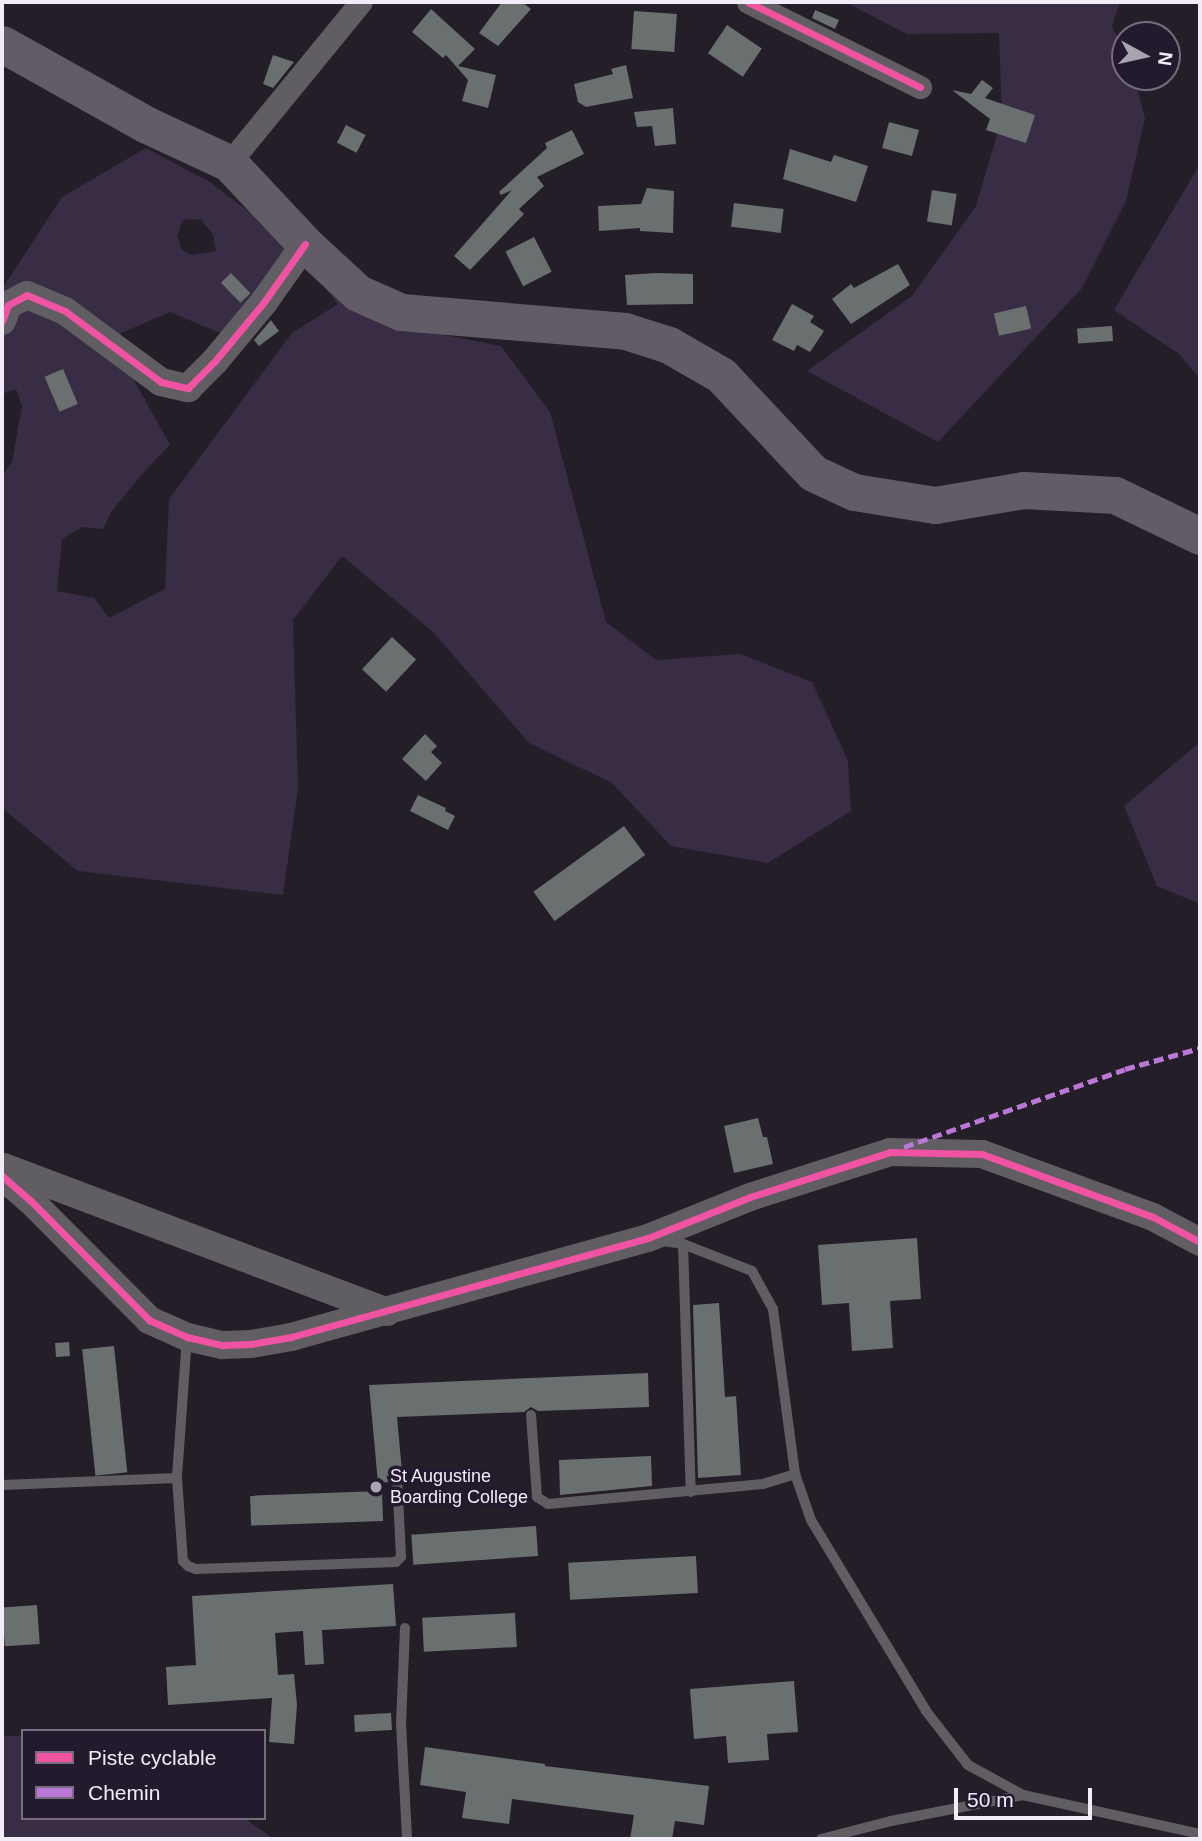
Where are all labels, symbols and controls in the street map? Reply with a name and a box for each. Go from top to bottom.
north arrow [1111,21,1181,91]
text: N [1154,50,1177,67]
place label: St Augustine Boarding College [390,1466,528,1508]
marker: St Augustine Boarding College [368,1479,384,1495]
legend [21,1729,266,1820]
text: Piste cyclable [88,1746,216,1769]
scale bar [957,1774,1095,1818]
text: Chemin [88,1781,160,1804]
text: 50 m [967,1788,1014,1811]

